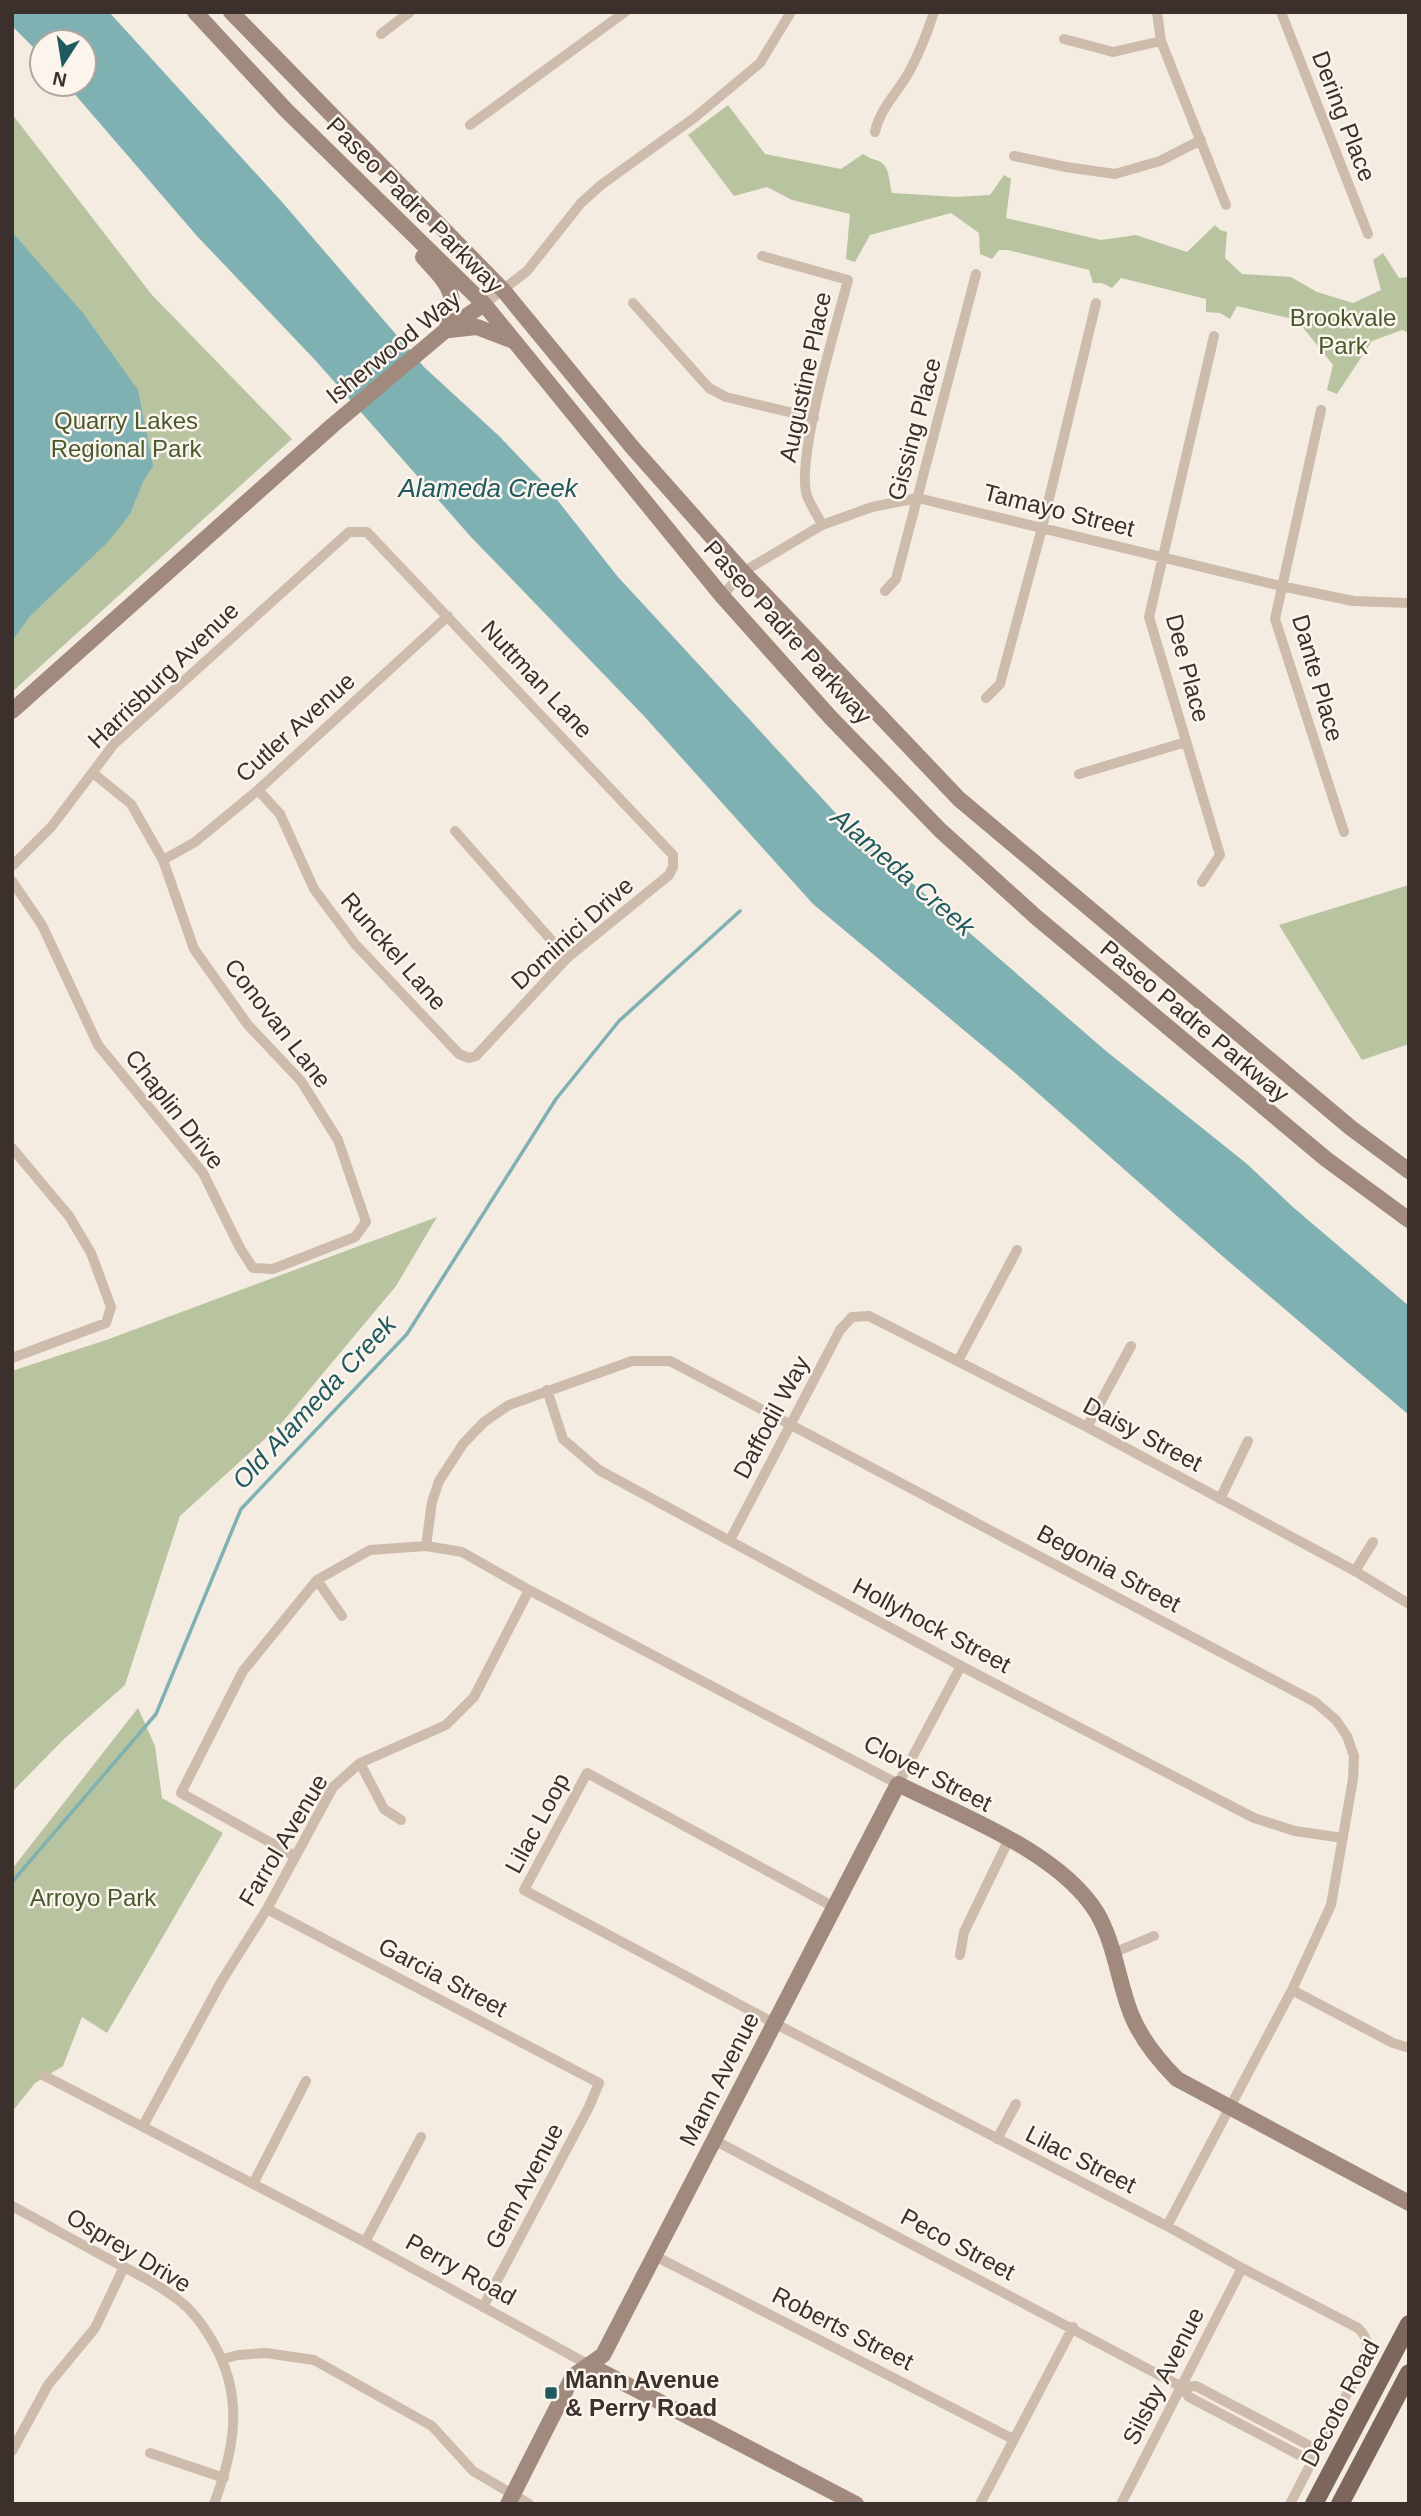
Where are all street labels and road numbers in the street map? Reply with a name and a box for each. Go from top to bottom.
street label: Dering Place [1307,47,1381,185]
street label: Paseo Padre Parkway [321,111,509,299]
street label: Isherwood Way [321,285,465,409]
street label: Augustine Place [774,289,836,465]
street label: Gissing Place [882,355,946,503]
street label: Tamayo Street [981,478,1138,542]
street label: Paseo Padre Parkway [699,535,877,729]
street label: Harrisburg Avenue [82,596,244,754]
street label: Dee Place [1161,611,1215,725]
street label: Dante Place [1287,611,1349,745]
street label: Nuttman Lane [476,615,598,743]
street label: Cutler Avenue [230,667,360,787]
street label: Dominici Drive [505,871,639,995]
street label: Runckel Lane [336,887,452,1015]
street label: Paseo Padre Parkway [1095,934,1295,1108]
street label: Conovan Lane [219,953,337,1093]
street label: Chaplin Drive [120,1044,230,1174]
street label: Daffodil Way [727,1351,815,1483]
street label: Daisy Street [1079,1391,1207,1477]
street label: Begonia Street [1033,1519,1186,1617]
street label: Hollyhock Street [849,1572,1016,1678]
street label: Clover Street [859,1729,997,1817]
street label: Lilac Loop [499,1768,575,1878]
street label: Farrol Avenue [233,1769,333,1911]
street label: Garcia Street [374,1932,512,2022]
street label: Mann Avenue [674,2008,764,2150]
street label: Gem Avenue [480,2119,568,2253]
street label: Lilac Street [1021,2120,1141,2198]
street label: Osprey Drive [62,2202,196,2298]
street label: Peco Street [896,2203,1020,2286]
street label: Perry Road [401,2228,521,2310]
street label: Roberts Street [768,2281,918,2375]
street label: Silsby Avenue [1117,2303,1209,2449]
street label: Decoto Road [1295,2335,1385,2471]

